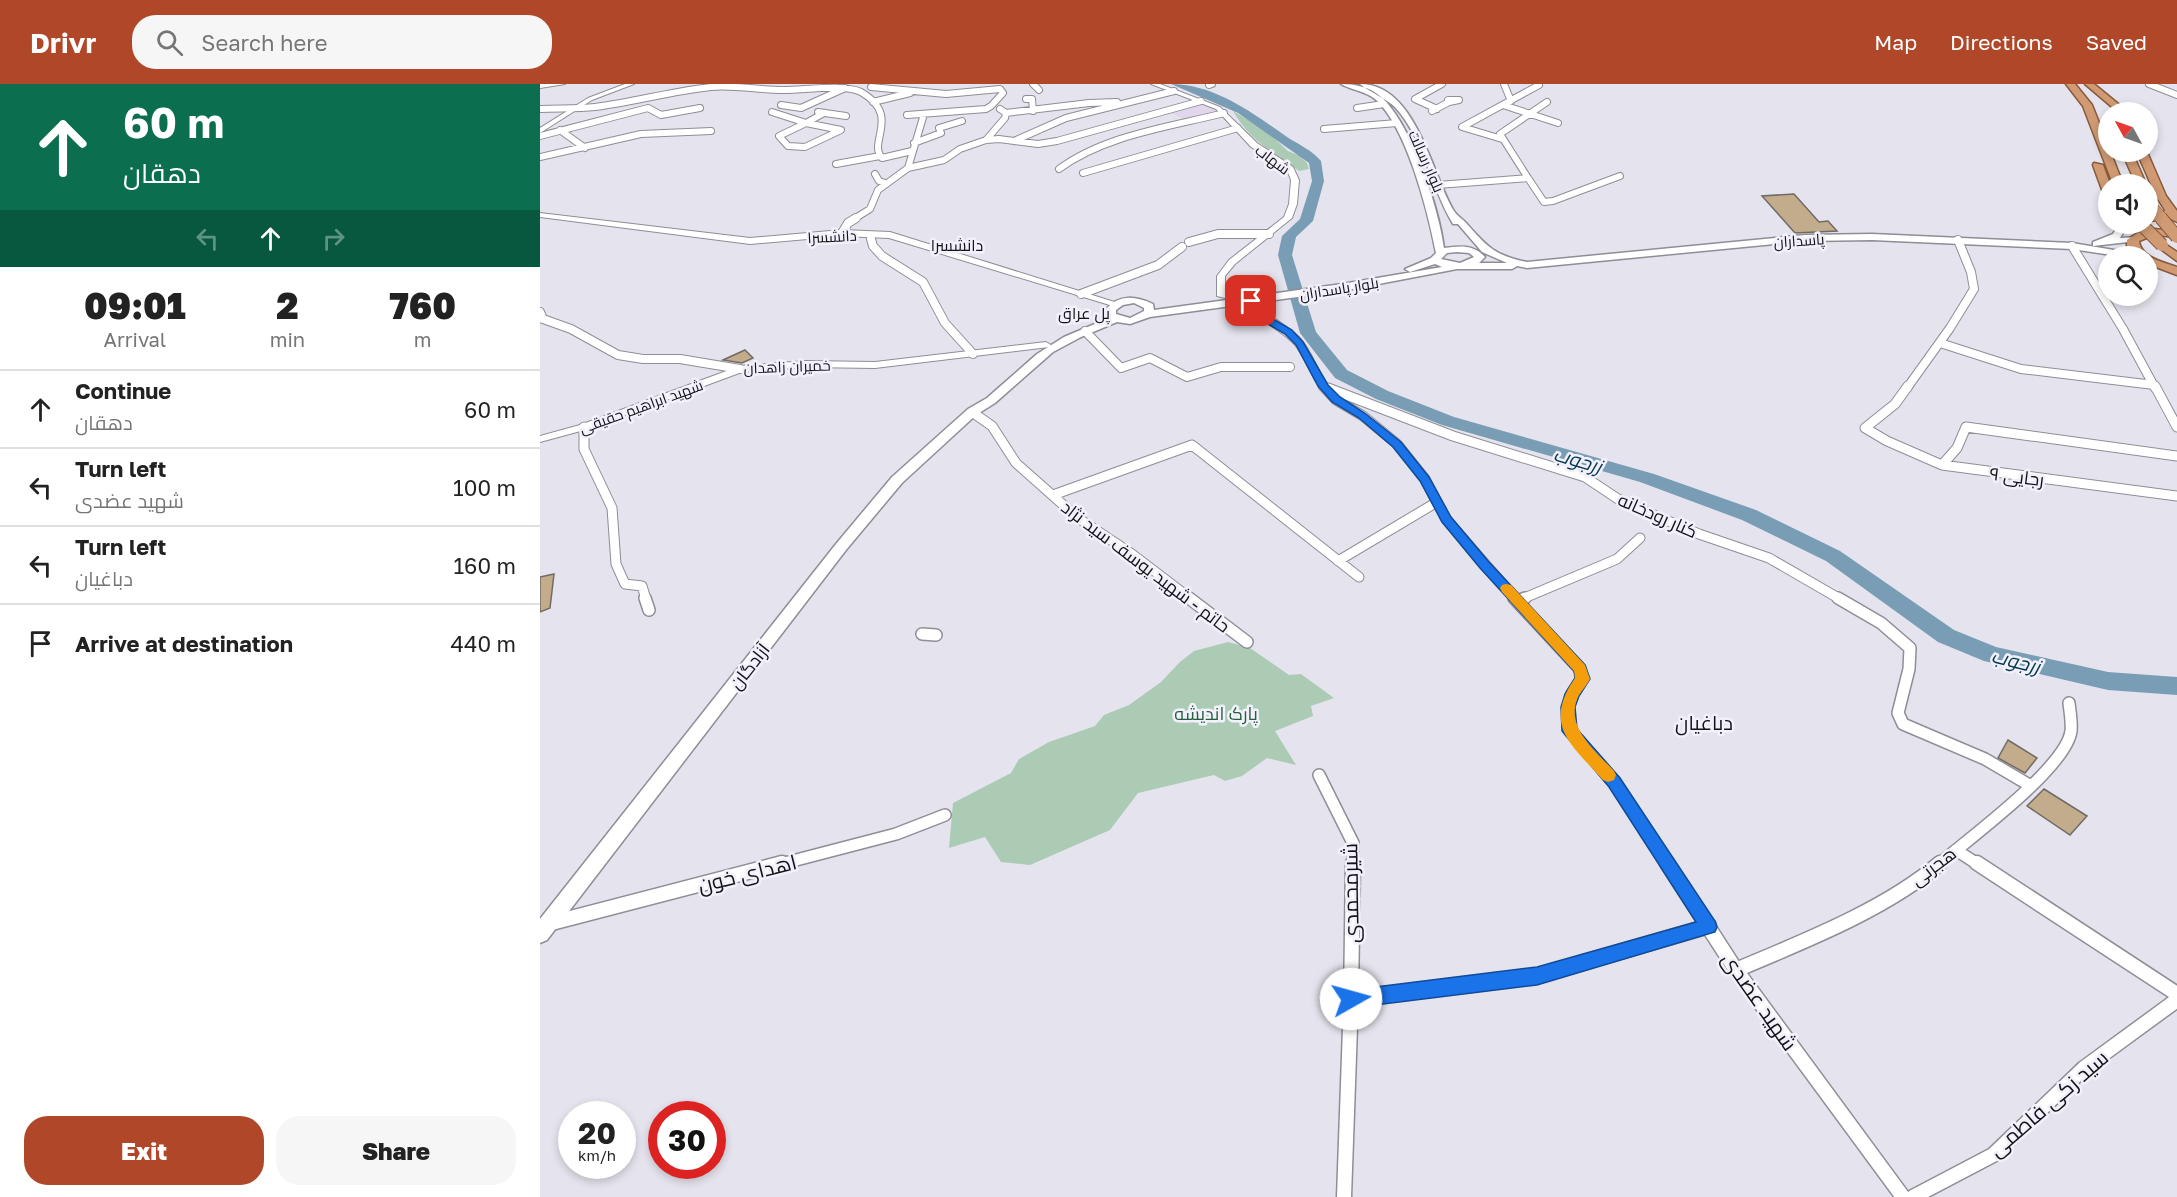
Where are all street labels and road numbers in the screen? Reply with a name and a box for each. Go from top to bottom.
street label: بلوار رسالت [1404,127,1449,195]
street label: شهاب [1251,140,1294,179]
street label: دانشسرا [807,226,857,247]
street label: پاسداران [1773,229,1825,253]
street label: بلوار پاسداران [1298,273,1380,305]
street label: خمیران زاهدان [743,355,831,379]
street label: شهید ابراهیم حقیقی [577,375,706,439]
street label: رجایی ۹ [1988,462,2045,491]
street label: کنار رودخانه [1614,488,1701,543]
street label: حاتم - شهید یوسف سید نژاد [1056,495,1235,638]
street label: آزادگان [724,638,775,694]
street label: هجرتی [1906,842,1961,891]
street label: شیرمحمدی [1336,843,1365,943]
street label: اهدای خون [695,848,799,899]
street label: شهید عضدی [1716,947,1803,1056]
street label: سید زکی فاطمی [1983,1044,2114,1163]

